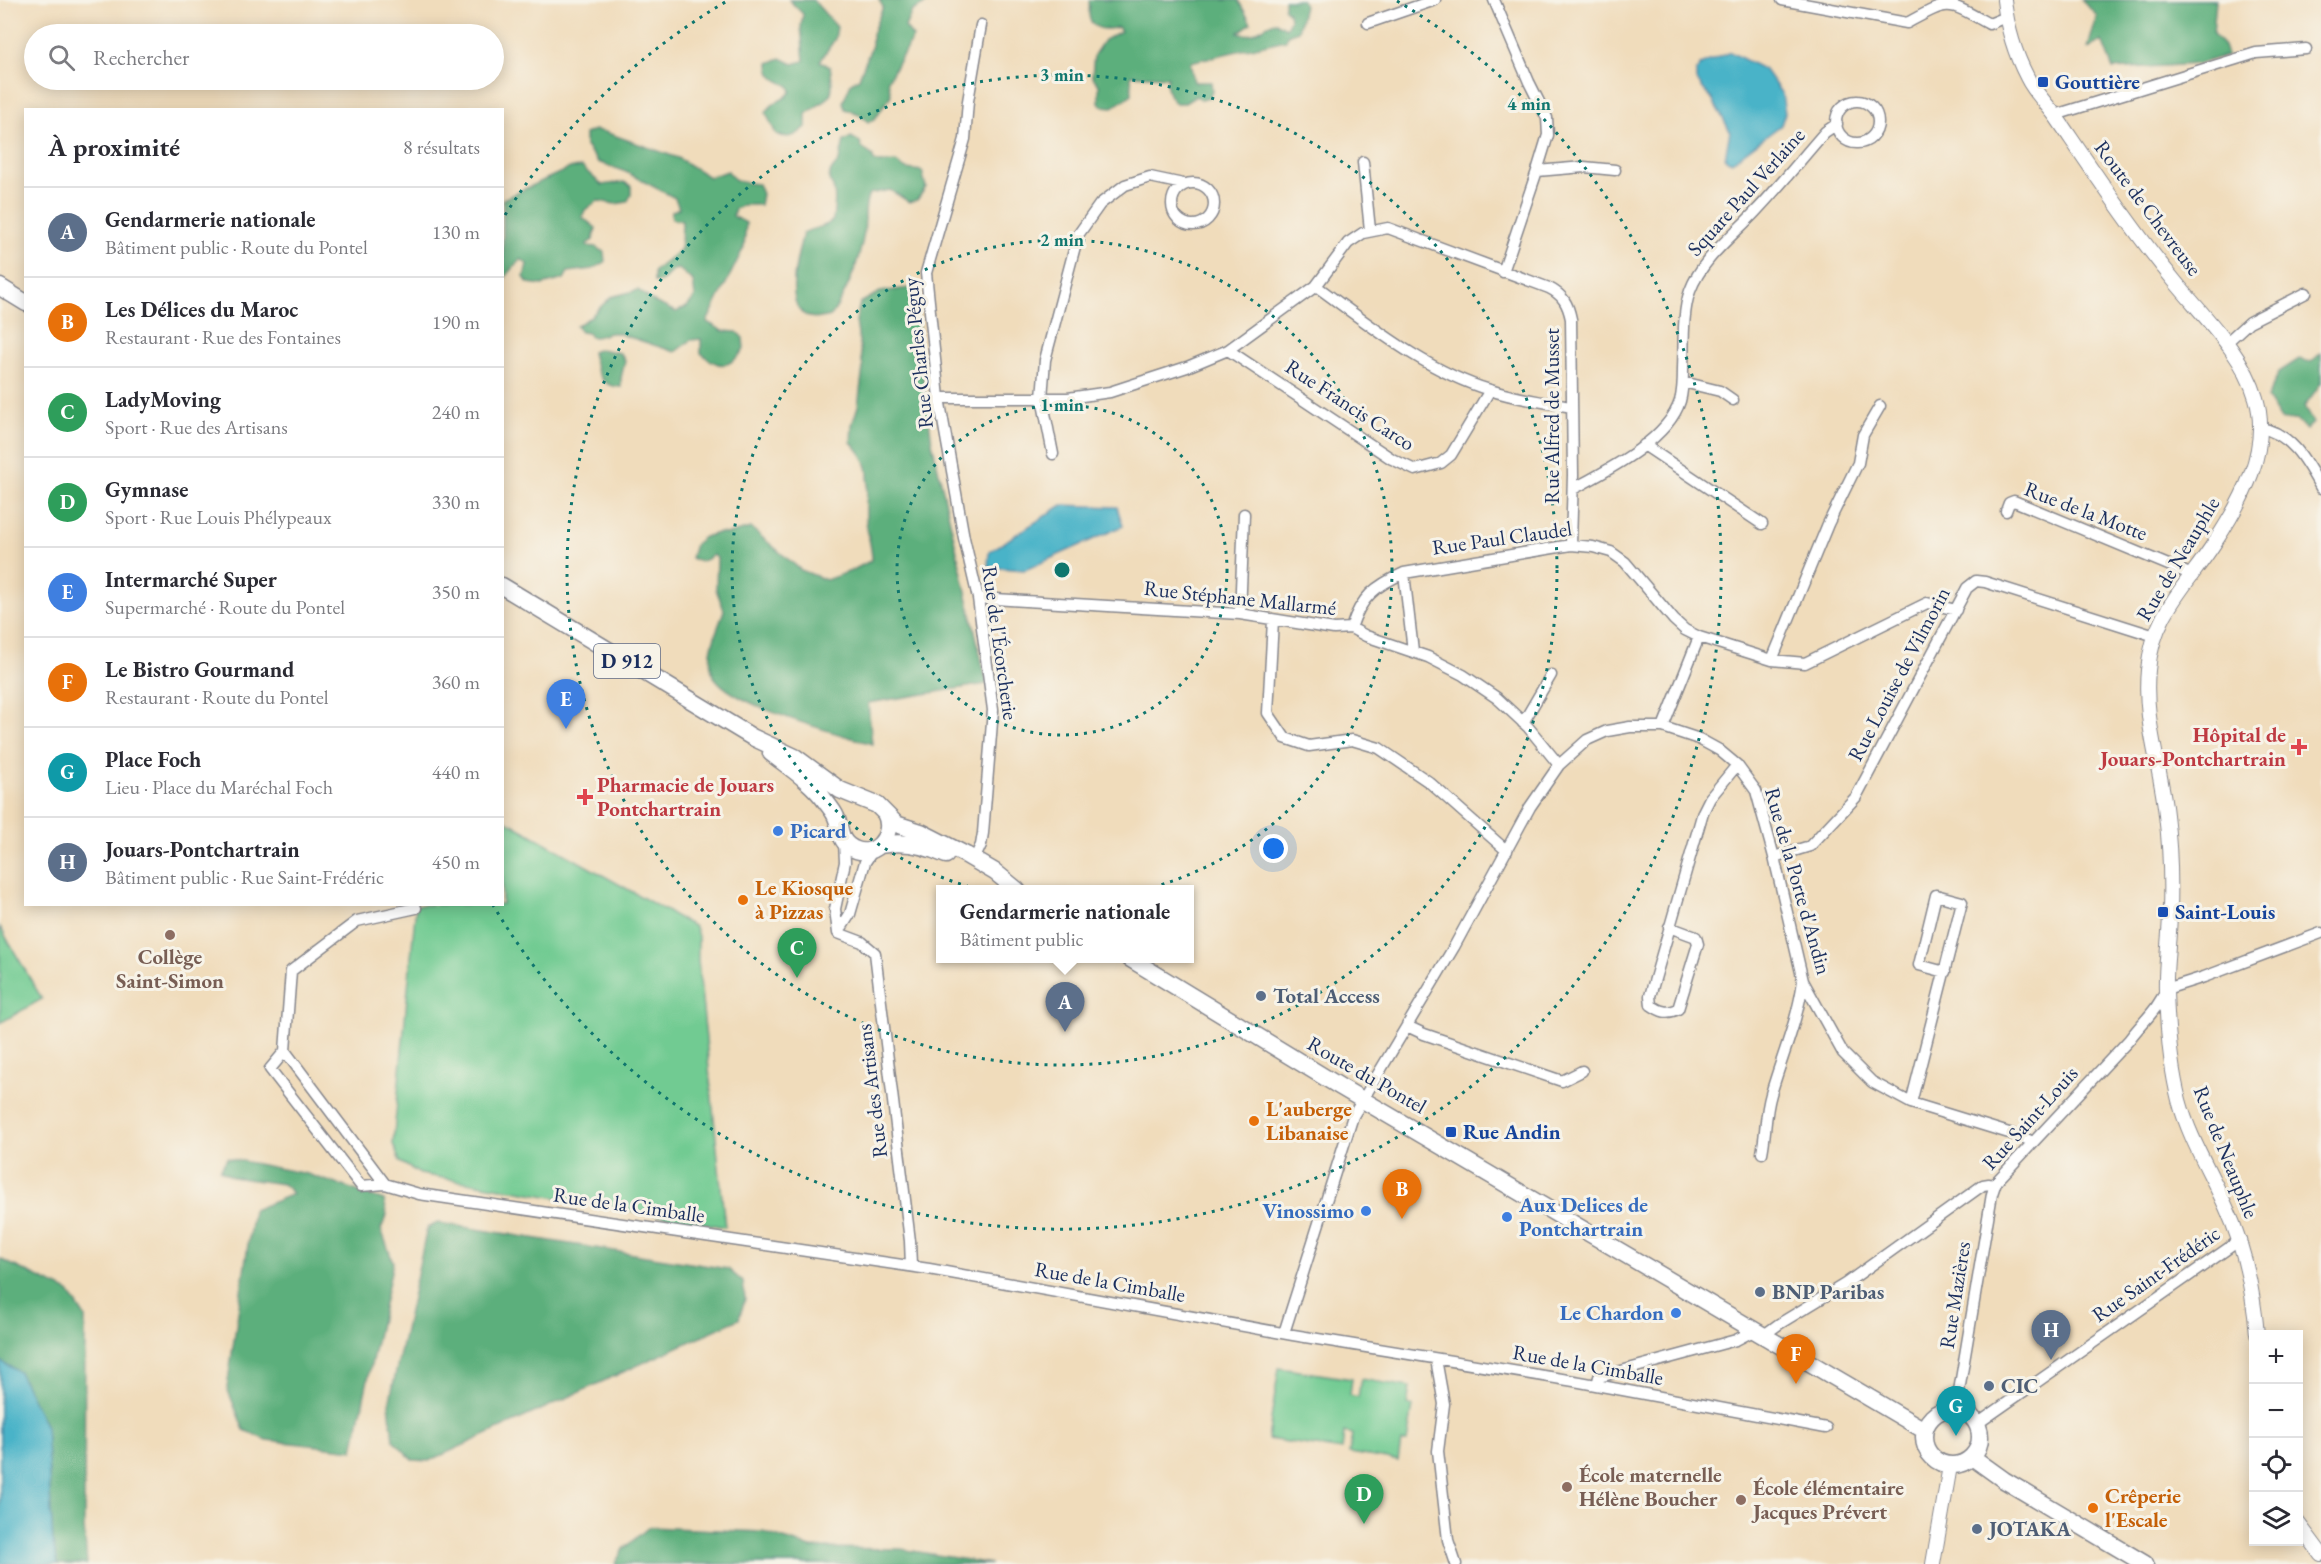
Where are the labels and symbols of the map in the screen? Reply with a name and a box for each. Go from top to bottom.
text: 3 min [1040,63,1084,86]
place label: Gouttière [2055,68,2140,95]
marker: Gouttière [2036,75,2050,89]
text: 4 min [1507,92,1551,115]
street label: Square Paul Verlaine [1681,122,1810,262]
street label: Route de Chevreuse [2089,135,2208,281]
text: 2 min [1040,228,1084,251]
street label: Rue Charles Péguy [896,275,939,430]
street label: Rue Alfred de Musset [1538,328,1565,504]
street label: Rue Francis Carco [1280,353,1420,457]
text: 1 min [1040,393,1084,416]
street label: Rue de la Motte [2021,475,2151,546]
street label: Rue de Neauphle [2130,492,2225,626]
street label: Rue Paul Claudel [1430,514,1574,561]
centre of rings [1052,560,1072,580]
street label: Rue de l'Écorcherie [976,564,1025,722]
street label: Rue Stéphane Mallarmé [1143,574,1337,621]
street label: Rue Louise de Vilmorin [1841,582,1956,765]
road number: D 912 [594,644,660,678]
pin: E [546,680,586,729]
place label: Hôpital de Jouars-Pontchartrain [2098,721,2286,772]
marker: Hôpital de Jouars-Pontchartrain [2290,738,2308,756]
place label: Pharmacie de Jouars Pontchartrain [597,771,774,822]
street label: Rue de la Porte d'Andin [1759,784,1838,977]
marker: Pharmacie de Jouars Pontchartrain [578,790,592,804]
place label: Picard [790,817,847,844]
marker: Picard [771,824,785,838]
your location [1259,834,1288,863]
place label: Le Kiosque à Pizzas [755,874,854,925]
marker: Le Kiosque à Pizzas [736,893,750,907]
place label: Saint-Louis [2175,898,2275,925]
marker: Saint-Louis [2156,905,2170,919]
marker: Collège Saint-Simon [163,928,177,942]
pin: C [778,928,816,978]
place label: Collège Saint-Simon [116,943,224,994]
pin: A [1046,982,1084,1032]
place label: Total Access [1273,982,1380,1009]
marker: Total Access [1254,989,1268,1003]
street label: Rue des Artisans [850,1022,893,1159]
street label: Route du Pontel [1303,1030,1432,1120]
street label: Rue Saint-Louis [1976,1060,2084,1175]
street label: Rue de Neauphle [2188,1082,2265,1222]
place label: L'auberge Libanaise [1266,1095,1352,1146]
marker: L'auberge Libanaise [1247,1114,1261,1128]
place label: Rue Andin [1463,1118,1561,1145]
marker: Rue Andin [1444,1125,1458,1139]
pin: B [1382,1170,1422,1219]
street label: Rue de la Cimballe [552,1181,706,1228]
place label: Aux Delices de Pontchartrain [1518,1191,1648,1242]
place label: Vinossimo [1262,1197,1354,1224]
marker: Vinossimo [1359,1204,1373,1218]
marker: Aux Delices de Pontchartrain [1500,1210,1514,1224]
street label: Rue Saint-Frédéric [2086,1219,2225,1328]
street label: Rue Mazières [1933,1239,1976,1350]
street label: Rue de la Cimballe [1033,1255,1188,1308]
place label: BNP Paribas [1772,1278,1884,1305]
marker: BNP Paribas [1753,1285,1767,1299]
place label: Le Chardon [1560,1299,1664,1326]
marker: Le Chardon [1669,1306,1683,1320]
pin: H [2032,1310,2070,1360]
pin: F [1776,1334,1816,1384]
street label: Rue de la Cimballe [1511,1338,1666,1391]
place label: CIC [2001,1372,2038,1399]
marker: CIC [1982,1379,1996,1393]
pin: G [1936,1386,1976,1436]
place label: École maternelle Hélène Boucher [1579,1461,1722,1512]
pin: D [1344,1474,1384,1524]
place label: École élémentaire Jacques Prévert [1751,1474,1904,1525]
marker: École maternelle Hélène Boucher [1560,1480,1574,1494]
place label: Crêperie l'Escale [2105,1482,2181,1533]
marker: École élémentaire Jacques Prévert [1734,1493,1748,1507]
marker: Crêperie l'Escale [2086,1501,2100,1515]
place label: JOTAKA [1987,1515,2072,1542]
marker: JOTAKA [1970,1522,1984,1536]

